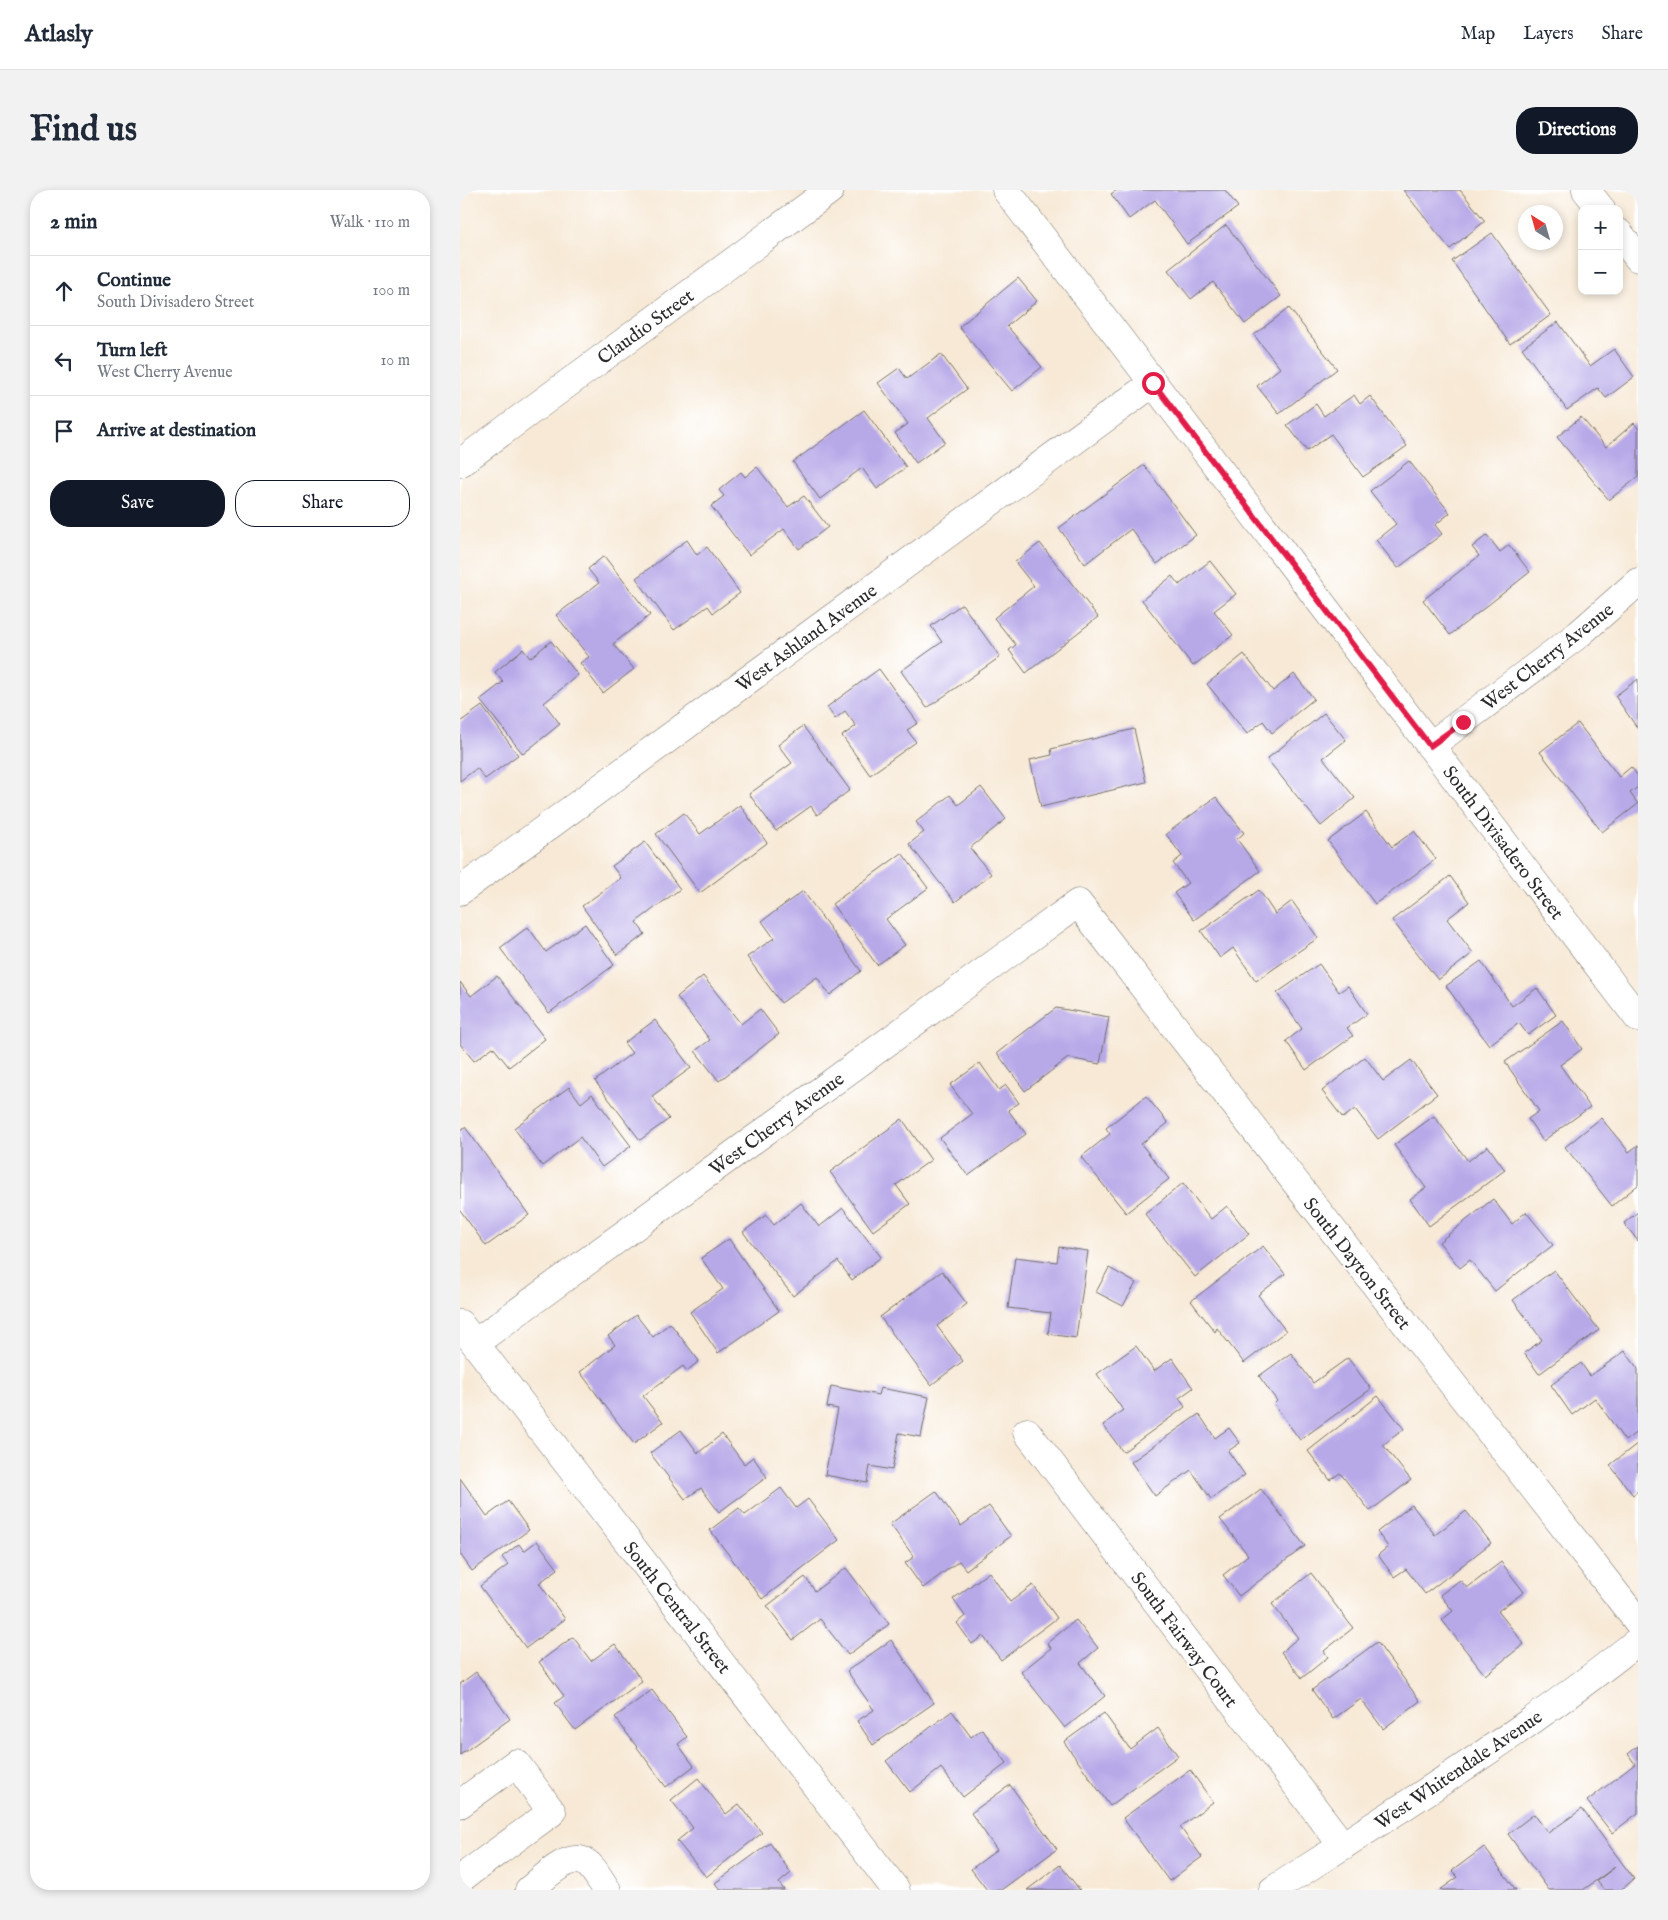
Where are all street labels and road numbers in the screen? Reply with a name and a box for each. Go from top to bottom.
street label: Claudio Street [593,284,700,371]
street label: West Ashland Avenue [732,579,883,698]
street label: West Cherry Avenue [1477,598,1619,717]
street label: South Divisadero Street [1437,761,1568,925]
street label: West Cherry Avenue [705,1067,850,1182]
street label: South Dayton Street [1297,1193,1416,1336]
street label: South Central Street [617,1537,736,1679]
street label: South Fairway Court [1125,1568,1243,1713]
street label: West Whitendale Avenue [1371,1705,1548,1836]

